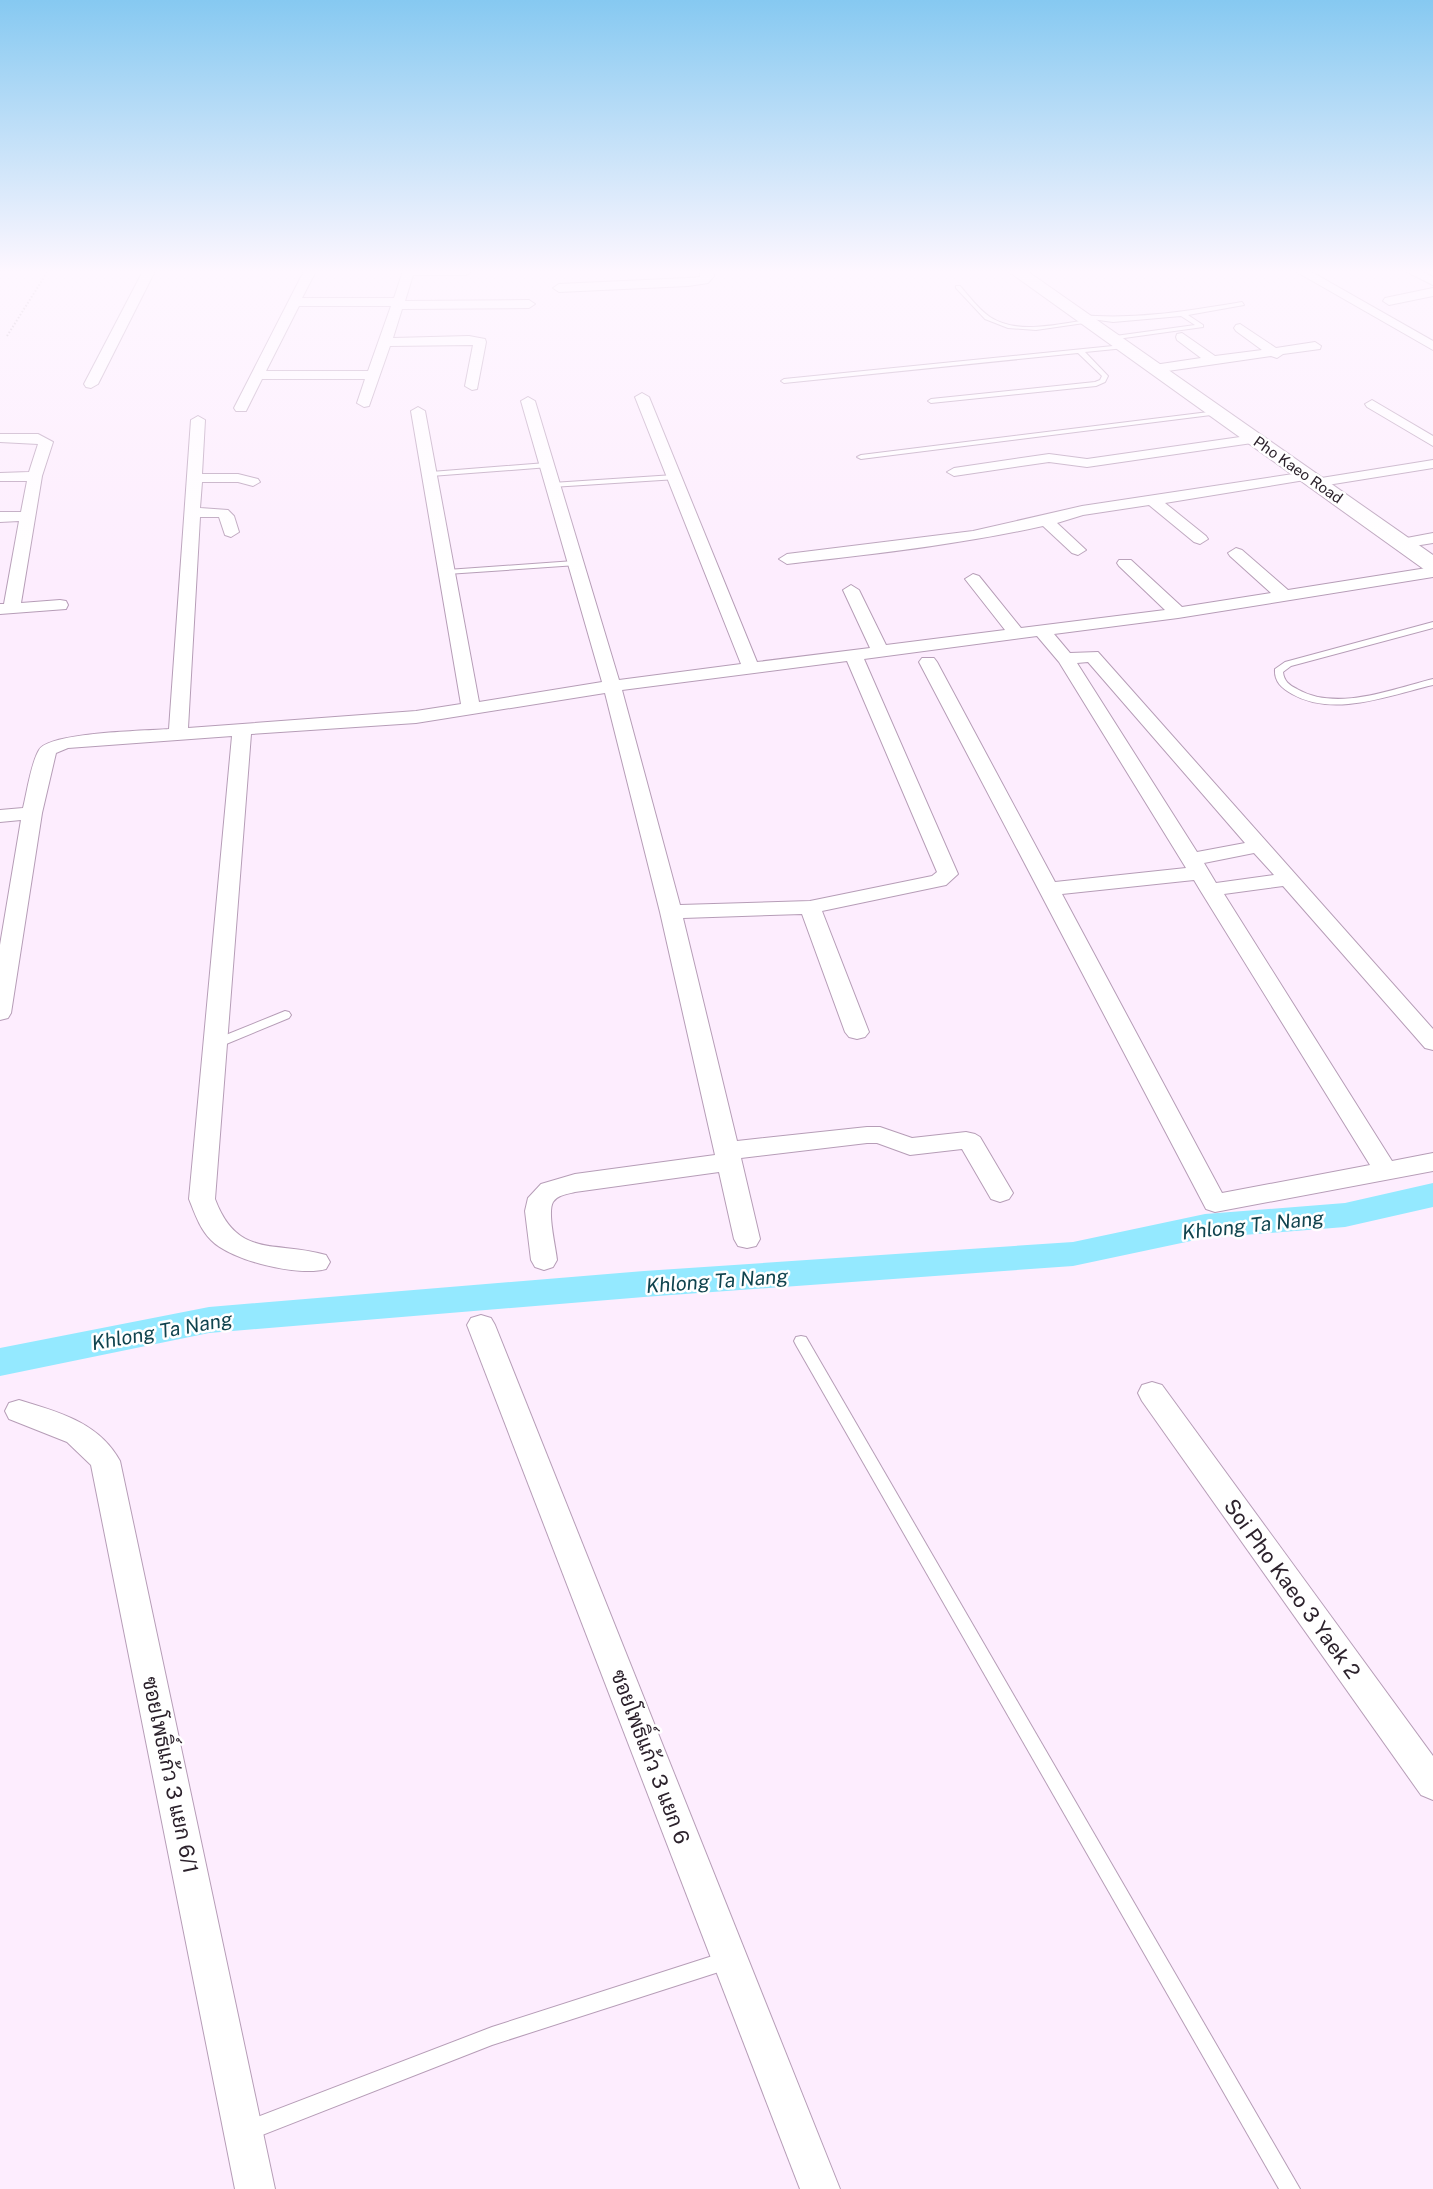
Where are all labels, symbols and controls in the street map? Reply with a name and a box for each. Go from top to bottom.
street label: Pho Kaeo Road [1251,433,1346,507]
water label: Khlong Ta Nang [1181,1206,1325,1244]
water label: Khlong Ta Nang [645,1264,789,1298]
water label: Khlong Ta Nang [90,1307,234,1355]
street label: Soi Pho Kaeo 3 Yaek 2 [1219,1494,1366,1683]
street label: ซอยโพธิ์แก้ว 3 แยก 6 [606,1664,702,1847]
street label: ซอยโพธิ์แก้ว 3 แยก 6/1 [137,1673,210,1876]

